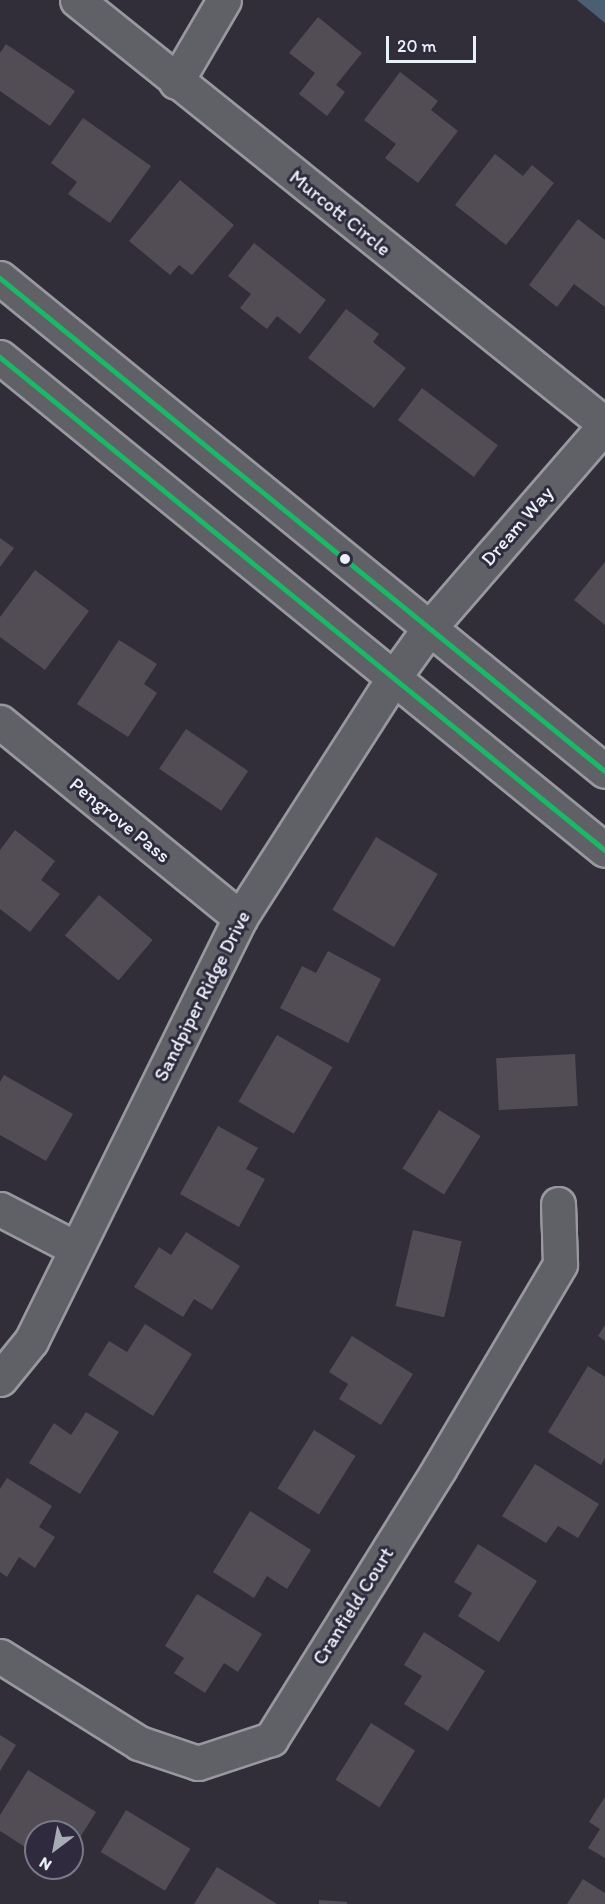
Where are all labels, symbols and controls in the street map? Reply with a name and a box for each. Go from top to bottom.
scale bar [389,24,479,62]
text: 20 m [397,35,437,57]
street label: Murcott Circle [285,165,395,261]
street label: Dream Way [476,481,558,571]
unlabelled marker [339,553,351,565]
street label: Pengrove Pass [65,772,175,868]
street label: Sandpiper Ridge Drive [148,906,256,1086]
street label: Cranfield Court [307,1543,399,1669]
north arrow [24,1820,84,1880]
text: N [36,1853,55,1875]

